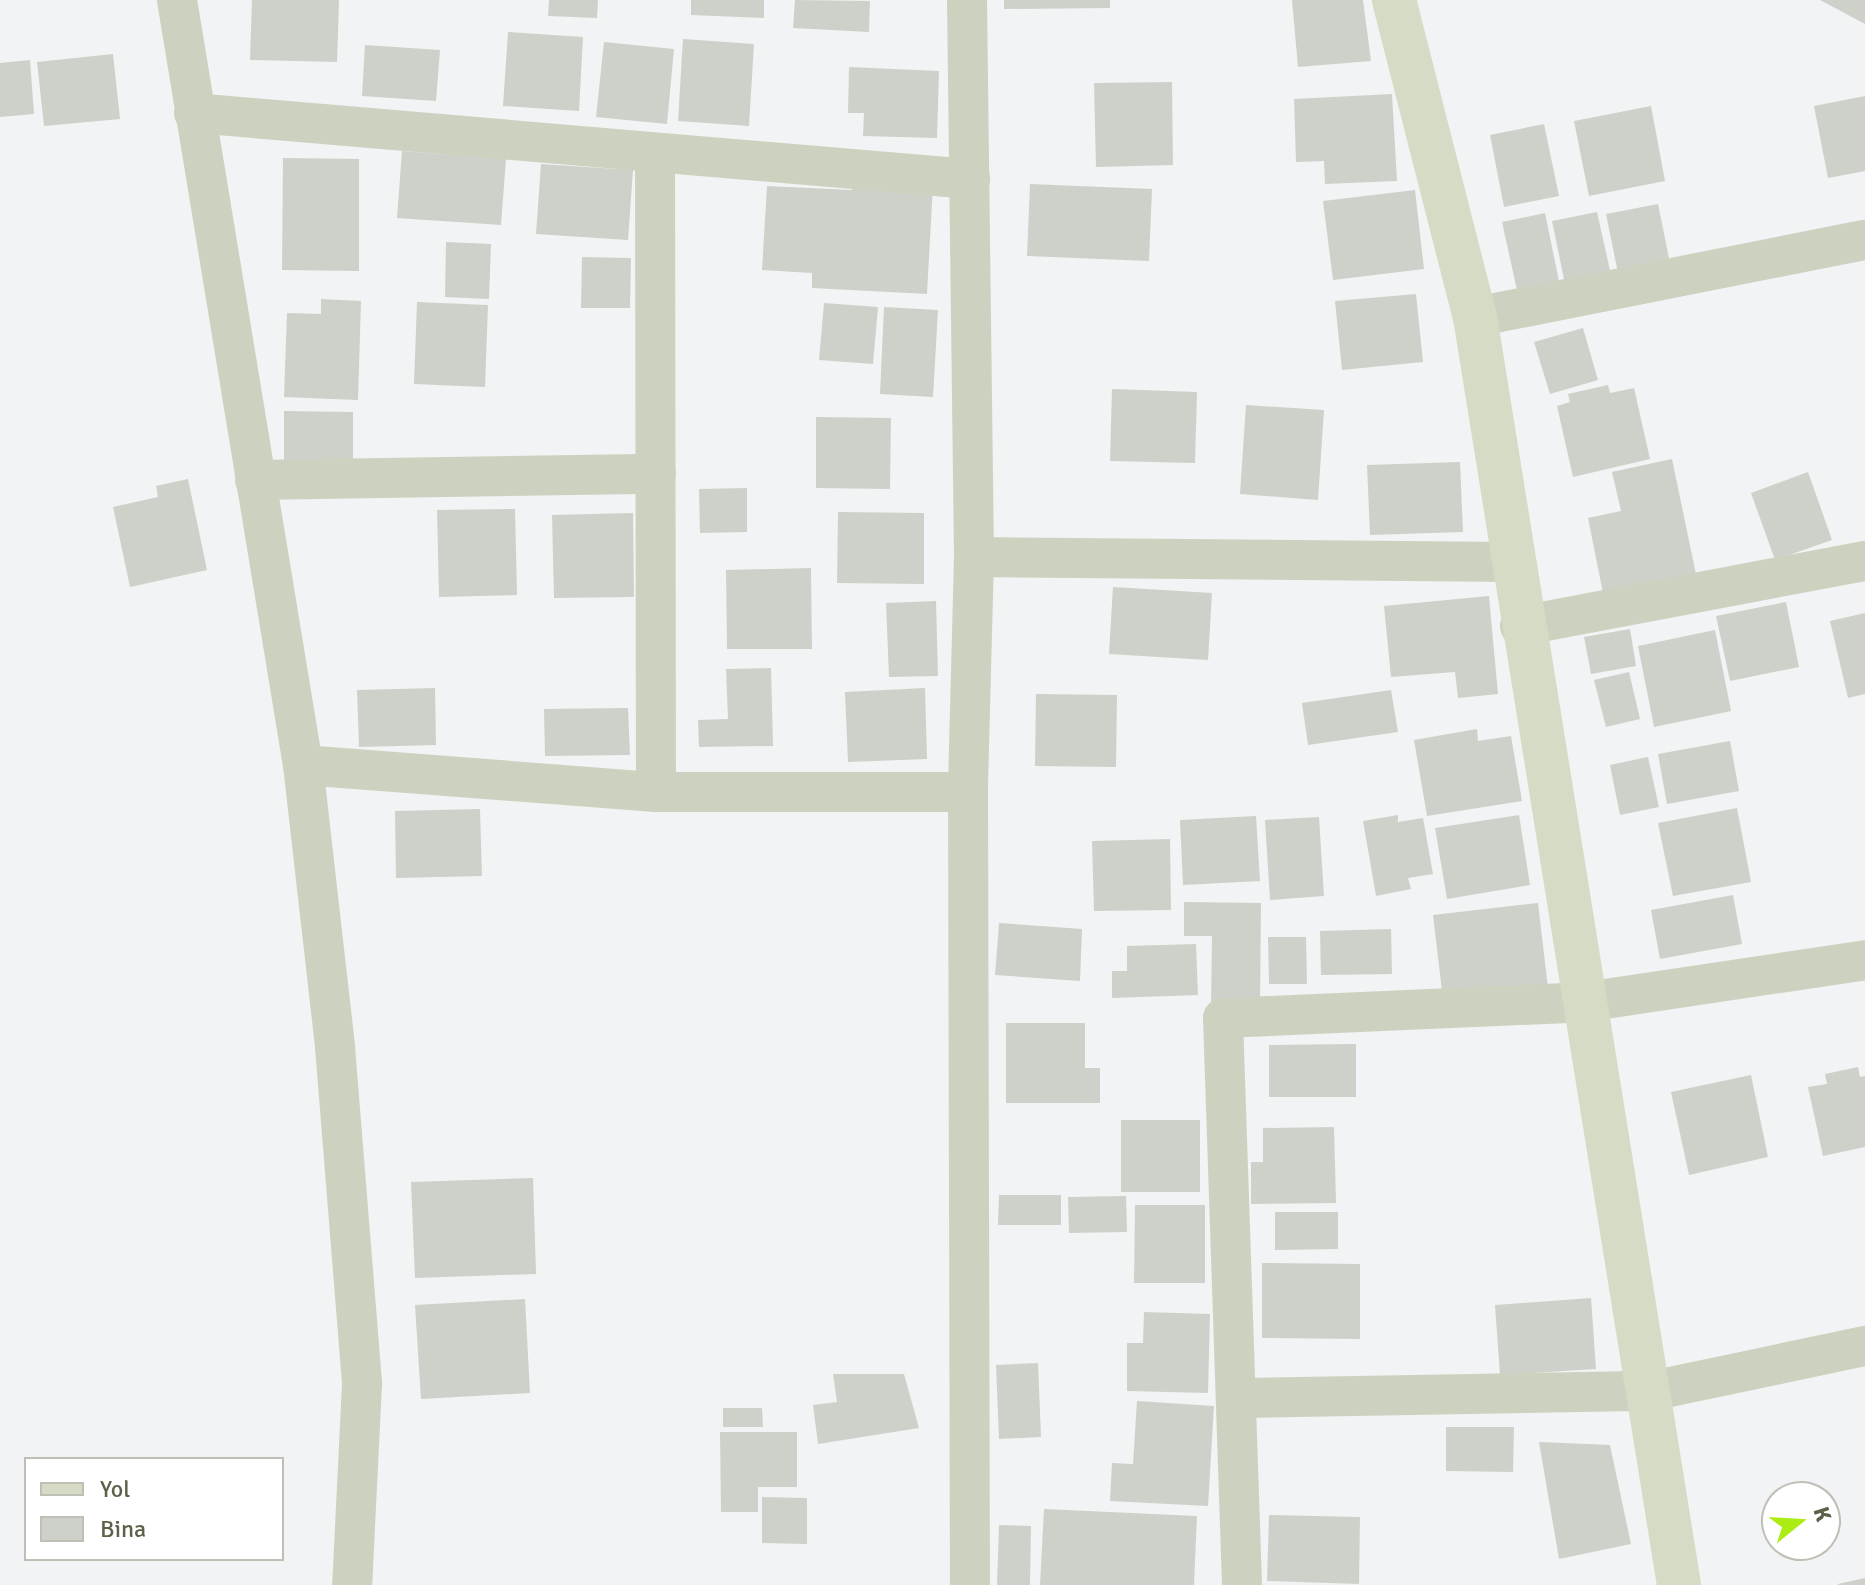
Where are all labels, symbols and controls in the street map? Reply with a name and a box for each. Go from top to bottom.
legend [24,1457,284,1561]
text: Yol [100,1474,130,1504]
north arrow [1761,1481,1841,1561]
text: K [1807,1503,1837,1525]
text: Bina [100,1514,146,1544]

